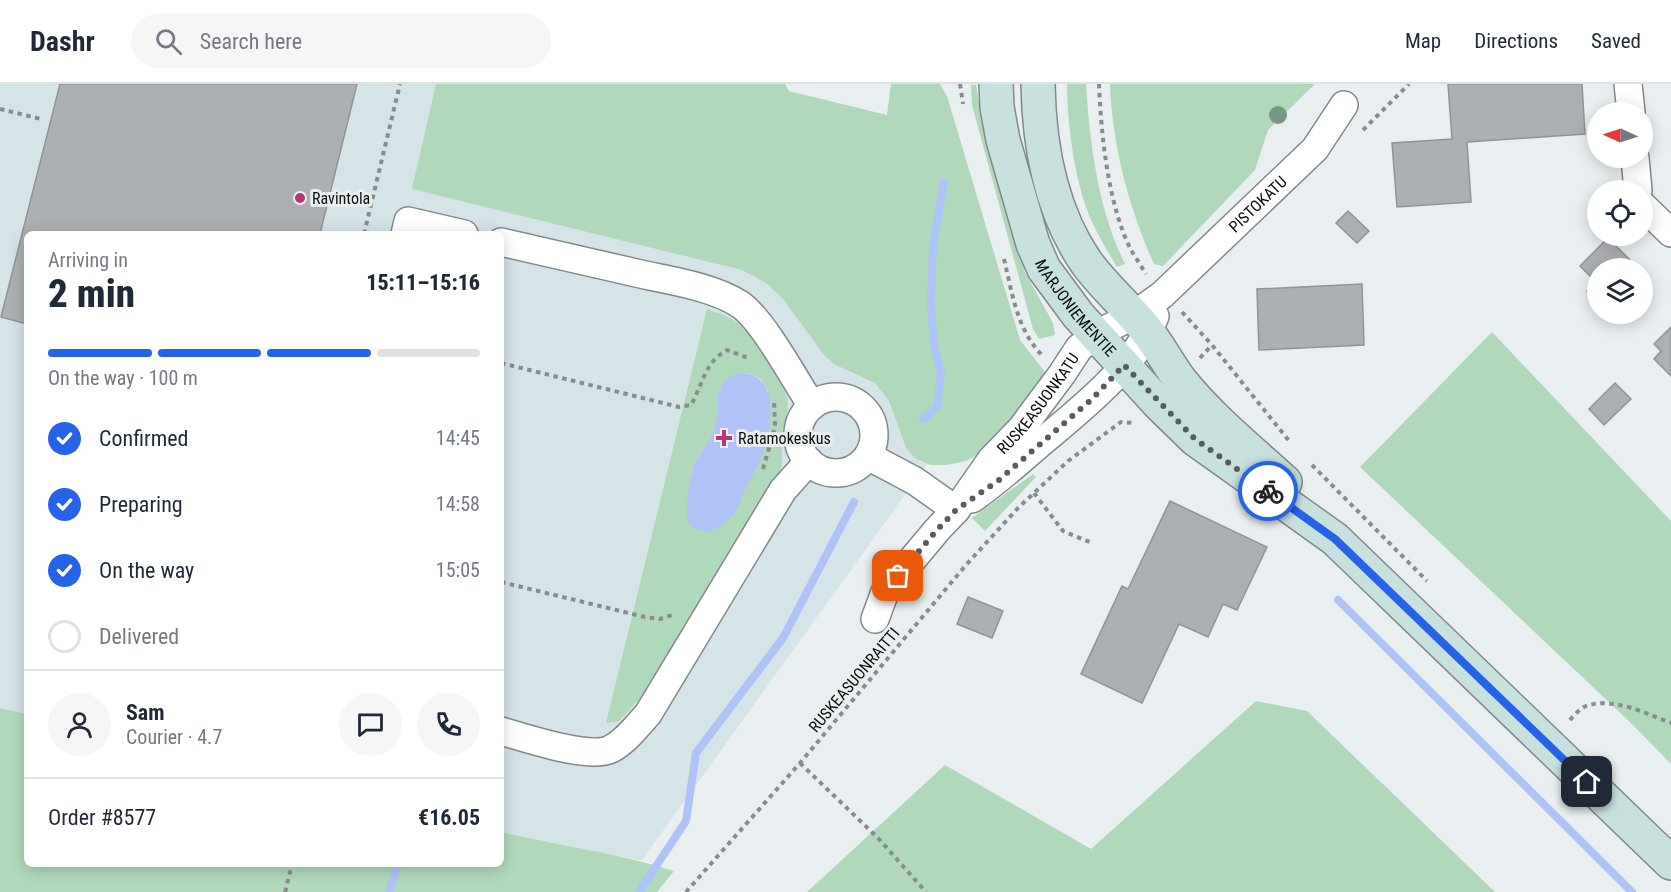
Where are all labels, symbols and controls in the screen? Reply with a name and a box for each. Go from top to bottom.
search box [131,14,551,68]
text: Dashr [30,25,95,58]
icon: search [152,25,185,58]
text: Search here [200,29,302,54]
text: Map [1405,29,1441,53]
text: Directions [1474,29,1558,53]
text: Saved [1591,29,1641,53]
north arrow [1587,102,1653,168]
map controls [1587,102,1653,324]
street label: PISTOKATU [1224,172,1291,236]
button: locate [1587,180,1653,246]
place label: Ravintola [312,189,370,208]
marker: Ravintola [293,191,307,205]
text: Arriving in [48,248,128,272]
street label: MARJONIEMENTIE [1031,256,1120,360]
button: layers [1587,258,1653,324]
text: 15:11–15:16 [366,270,480,295]
text: 2 min [48,271,135,317]
street label: RUSKEASUONKATU [993,349,1083,458]
text: On the way · 100 m [48,366,198,390]
icon: check [48,422,81,455]
text: Confirmed [99,426,188,451]
text: 14:45 [436,426,480,450]
marker: Ratamokeskus [715,429,733,447]
place label: Ratamokeskus [738,429,831,448]
courier [1238,461,1298,521]
icon: bike [1252,475,1285,508]
icon: check [48,488,81,521]
text: Preparing [99,492,183,517]
text: 14:58 [436,492,480,516]
pin [872,550,923,601]
icon: check [48,554,81,587]
text: On the way [99,558,194,583]
text: 15:05 [436,558,480,582]
icon: bag [881,559,914,592]
text: Delivered [99,624,179,649]
street label: RUSKEASUONRAITTI [805,624,903,736]
button: person [48,693,111,756]
button: chat [339,693,402,756]
button: phone [417,693,480,756]
text: Sam [126,700,165,725]
text: Courier · 4.7 [126,725,222,749]
pin [1561,756,1612,807]
icon: home [1570,765,1603,798]
text: Order #8577 [48,805,156,830]
text: €16.05 [418,805,480,830]

